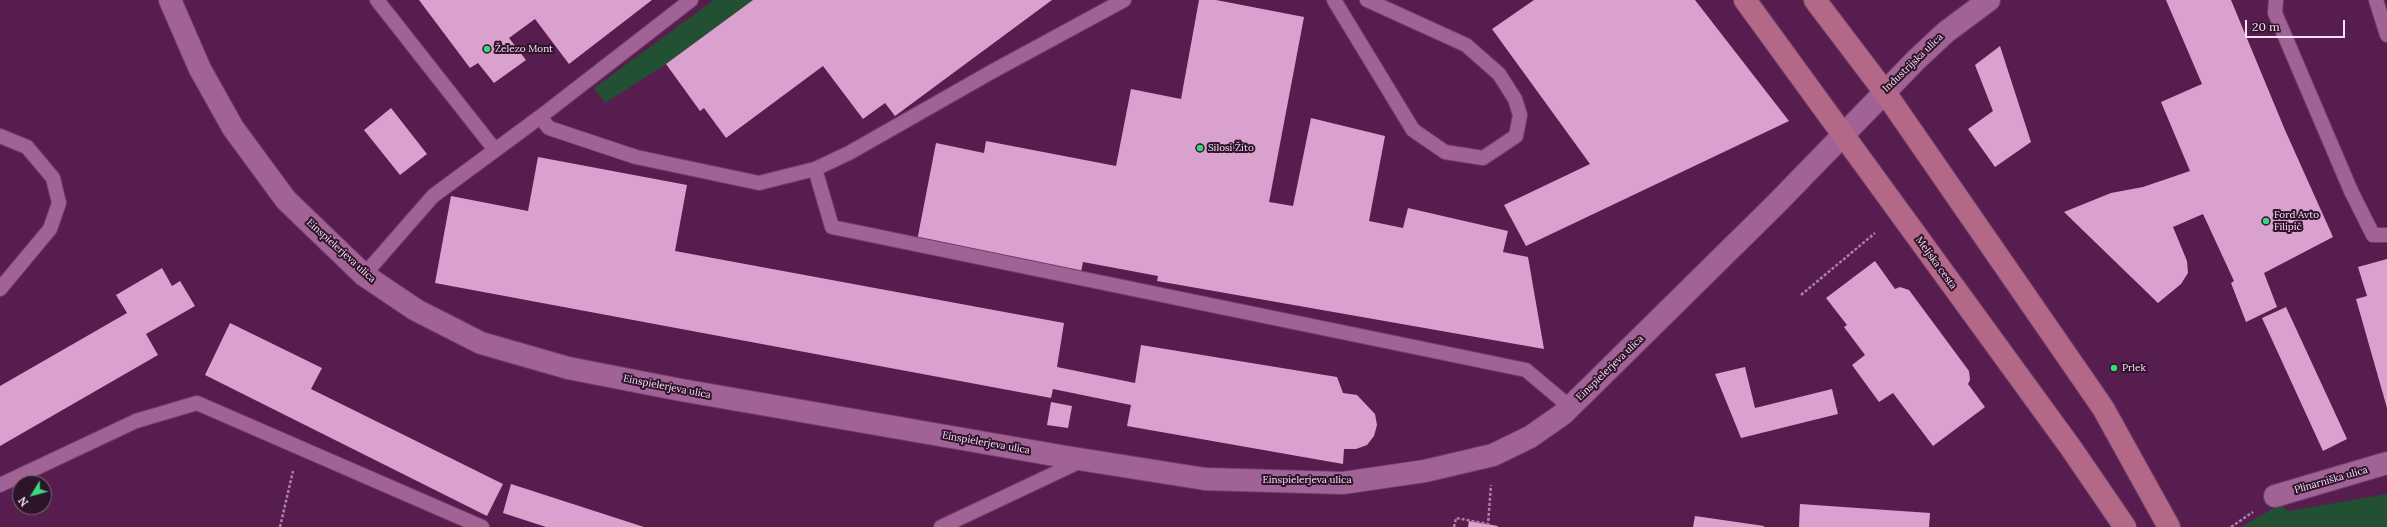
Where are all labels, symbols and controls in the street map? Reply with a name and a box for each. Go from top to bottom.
scale bar [2247,12,2347,38]
text: 20 m [2252,19,2280,34]
street label: Industrijska ulica [1880,31,1946,95]
place label: Železo Mont [495,43,553,55]
marker: Železo Mont [482,44,492,54]
place label: Silosi Žito [1208,142,1254,154]
marker: Silosi Žito [1195,143,1205,153]
place label: Ford Avto Filipič [2274,209,2319,232]
marker: Ford Avto Filipič [2261,216,2271,226]
street label: Einspielerjeva ulica [304,217,378,285]
street label: Meljska cesta [1913,234,1959,292]
street label: Einspielerjeva ulica [1574,333,1646,403]
place label: Prlek [2122,362,2146,374]
marker: Prlek [2109,363,2119,373]
street label: Einspielerjeva ulica [622,373,712,401]
street label: Einspielerjeva ulica [941,429,1031,457]
street label: Plinarniška ulica [2293,464,2369,496]
street label: Einspielerjeva ulica [1262,474,1352,486]
north arrow [12,475,52,515]
text: N [15,494,31,509]

